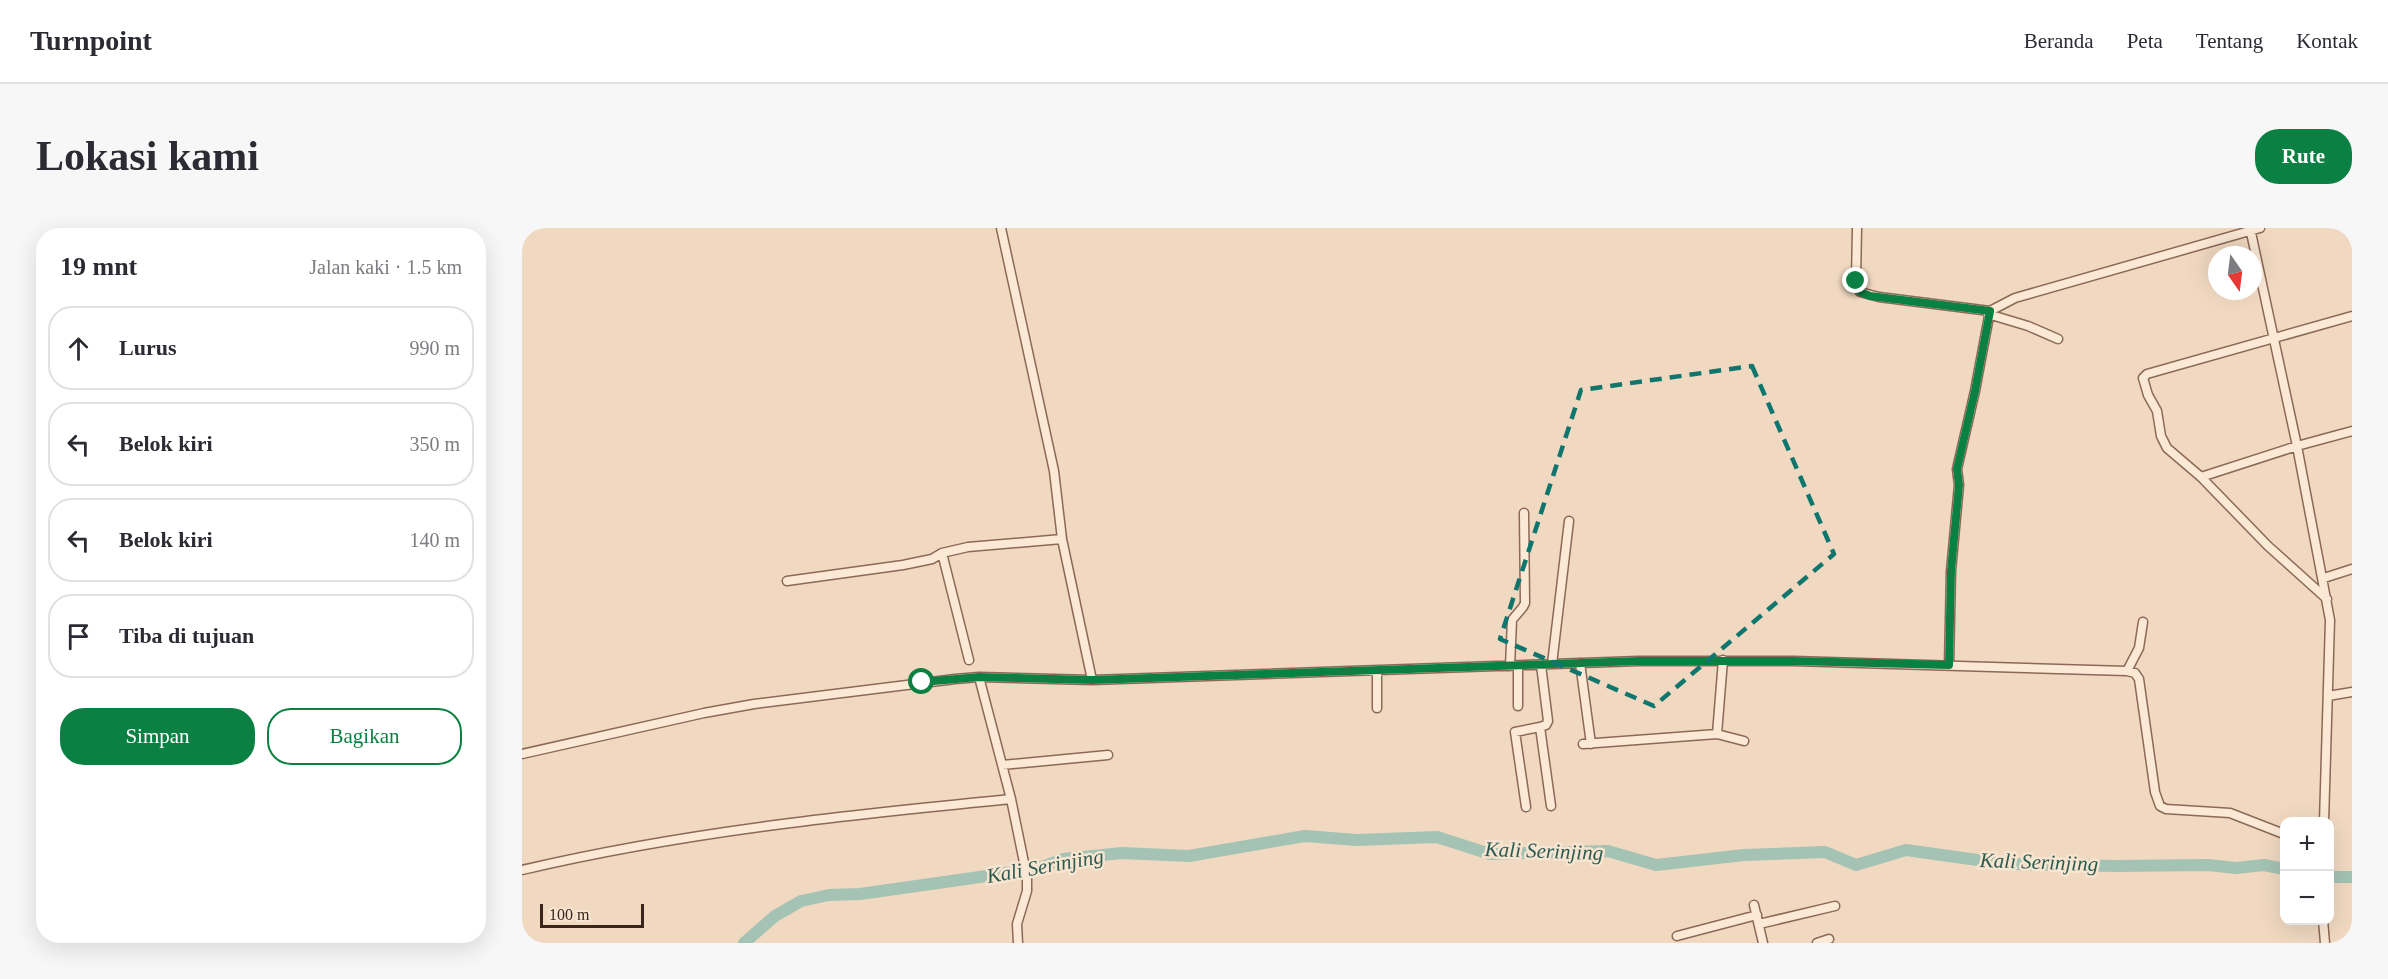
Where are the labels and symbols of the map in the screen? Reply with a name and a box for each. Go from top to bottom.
north arrow [2208,246,2262,300]
route end [1842,267,1868,293]
route start [908,668,934,694]
water label: Kali Serinjing [1483,837,1604,865]
water label: Kali Serinjing [984,844,1105,888]
water label: Kali Serinjing [1978,848,2099,876]
scale bar [540,901,644,928]

